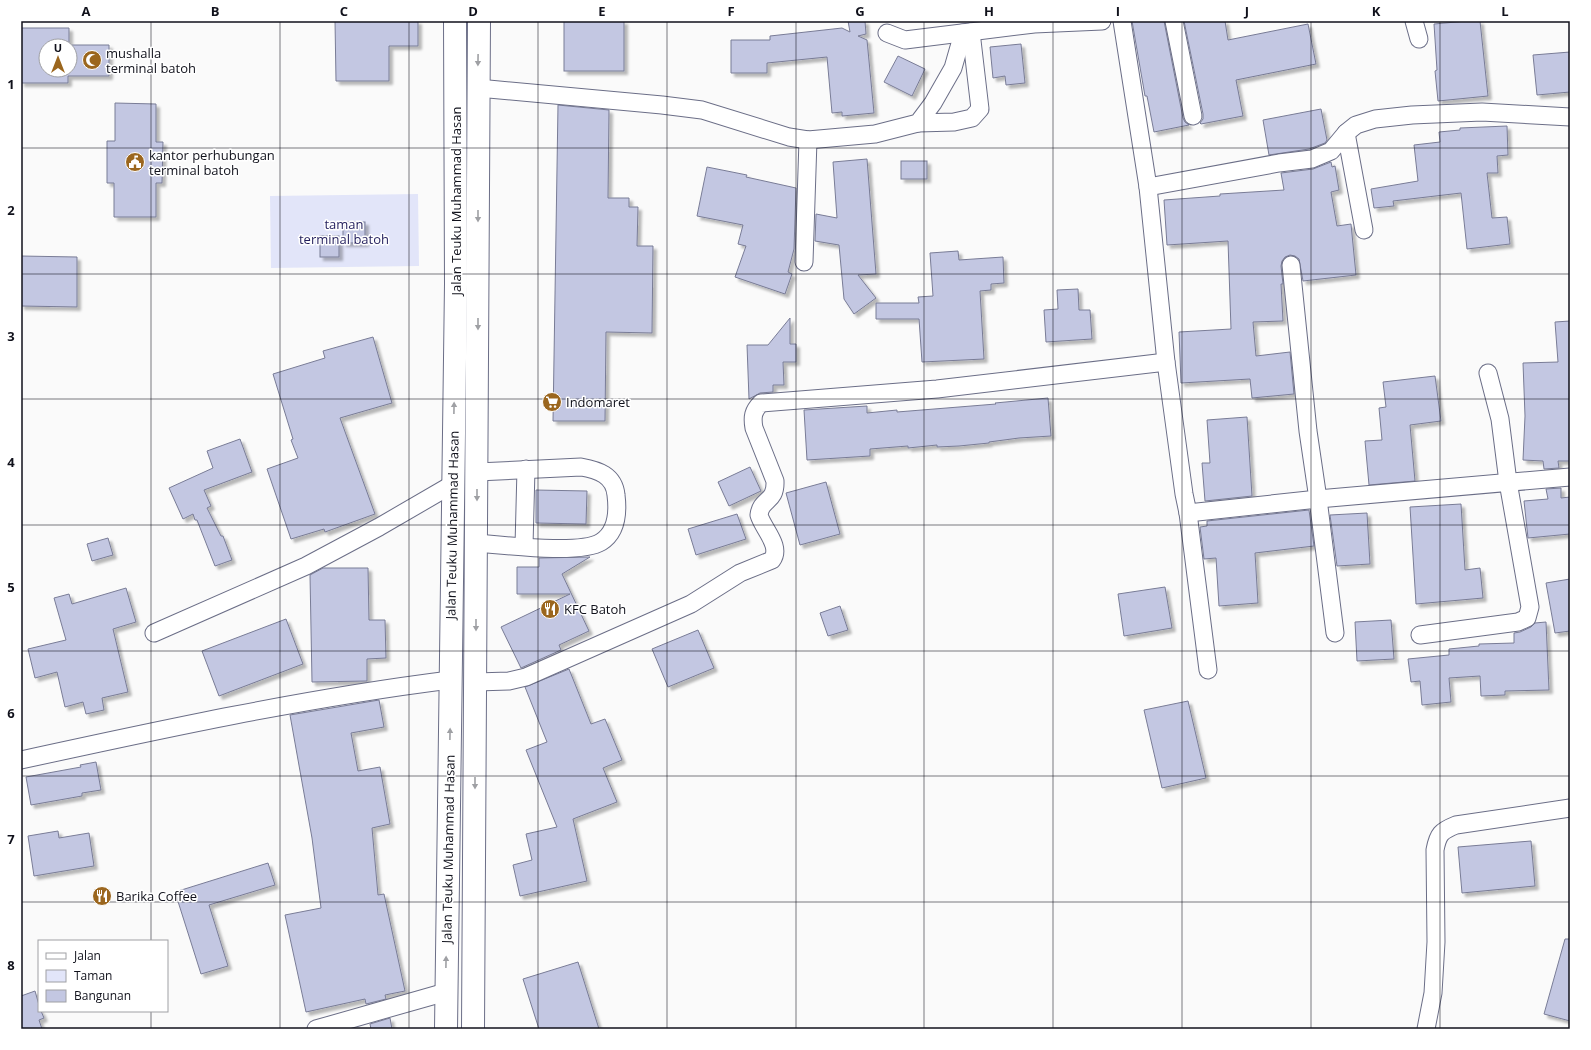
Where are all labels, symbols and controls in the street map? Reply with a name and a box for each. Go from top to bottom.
text: A [82,2,91,20]
text: B [211,2,220,20]
text: C [340,2,348,20]
text: D [468,2,478,20]
text: E [598,2,606,20]
text: F [727,2,735,20]
text: G [855,2,865,20]
text: H [984,2,994,20]
text: I [1116,2,1120,20]
text: J [1244,2,1249,20]
text: K [1372,2,1381,20]
text: L [1501,2,1509,20]
north arrow [38,38,78,78]
text: U [54,40,62,55]
place label: mushalla terminal batoh [106,44,196,77]
mosque icon: mushalla terminal batoh [81,49,103,71]
one-way arrow [475,54,481,67]
text: 1 [7,75,15,93]
street label: Jalan Teuku Muhammad Hasan [447,107,465,297]
place label: kantor perhubungan terminal batoh [149,146,275,179]
public building icon: kantor perhubungan terminal batoh [124,151,146,173]
text: 2 [7,201,15,219]
one-way arrow [475,210,481,223]
park label: taman terminal batoh [299,215,389,248]
one-way arrow [475,318,481,331]
text: 3 [7,327,15,345]
supermarket icon: Indomaret [541,391,563,413]
place label: Indomaret [566,393,630,411]
one-way arrow [451,401,457,414]
street label: Jalan Teuku Muhammad Hasan [441,430,463,622]
text: 4 [7,453,15,471]
one-way arrow [474,489,480,502]
text: 5 [7,578,15,596]
restaurant icon: KFC Batoh [539,598,561,620]
place label: KFC Batoh [564,600,626,618]
one-way arrow [473,619,480,631]
text: 6 [7,704,15,722]
one-way arrow [447,727,453,740]
street label: Jalan Teuku Muhammad Hasan [437,754,459,946]
one-way arrow [472,777,478,790]
text: 7 [7,830,15,848]
restaurant icon: Barika Coffee [91,885,113,907]
place label: Barika Coffee [116,887,197,905]
legend [38,940,168,1012]
text: Jalan [73,947,101,964]
one-way arrow [443,955,449,968]
text: 8 [7,956,15,974]
text: Taman [74,967,112,984]
text: Bangunan [74,987,131,1004]

